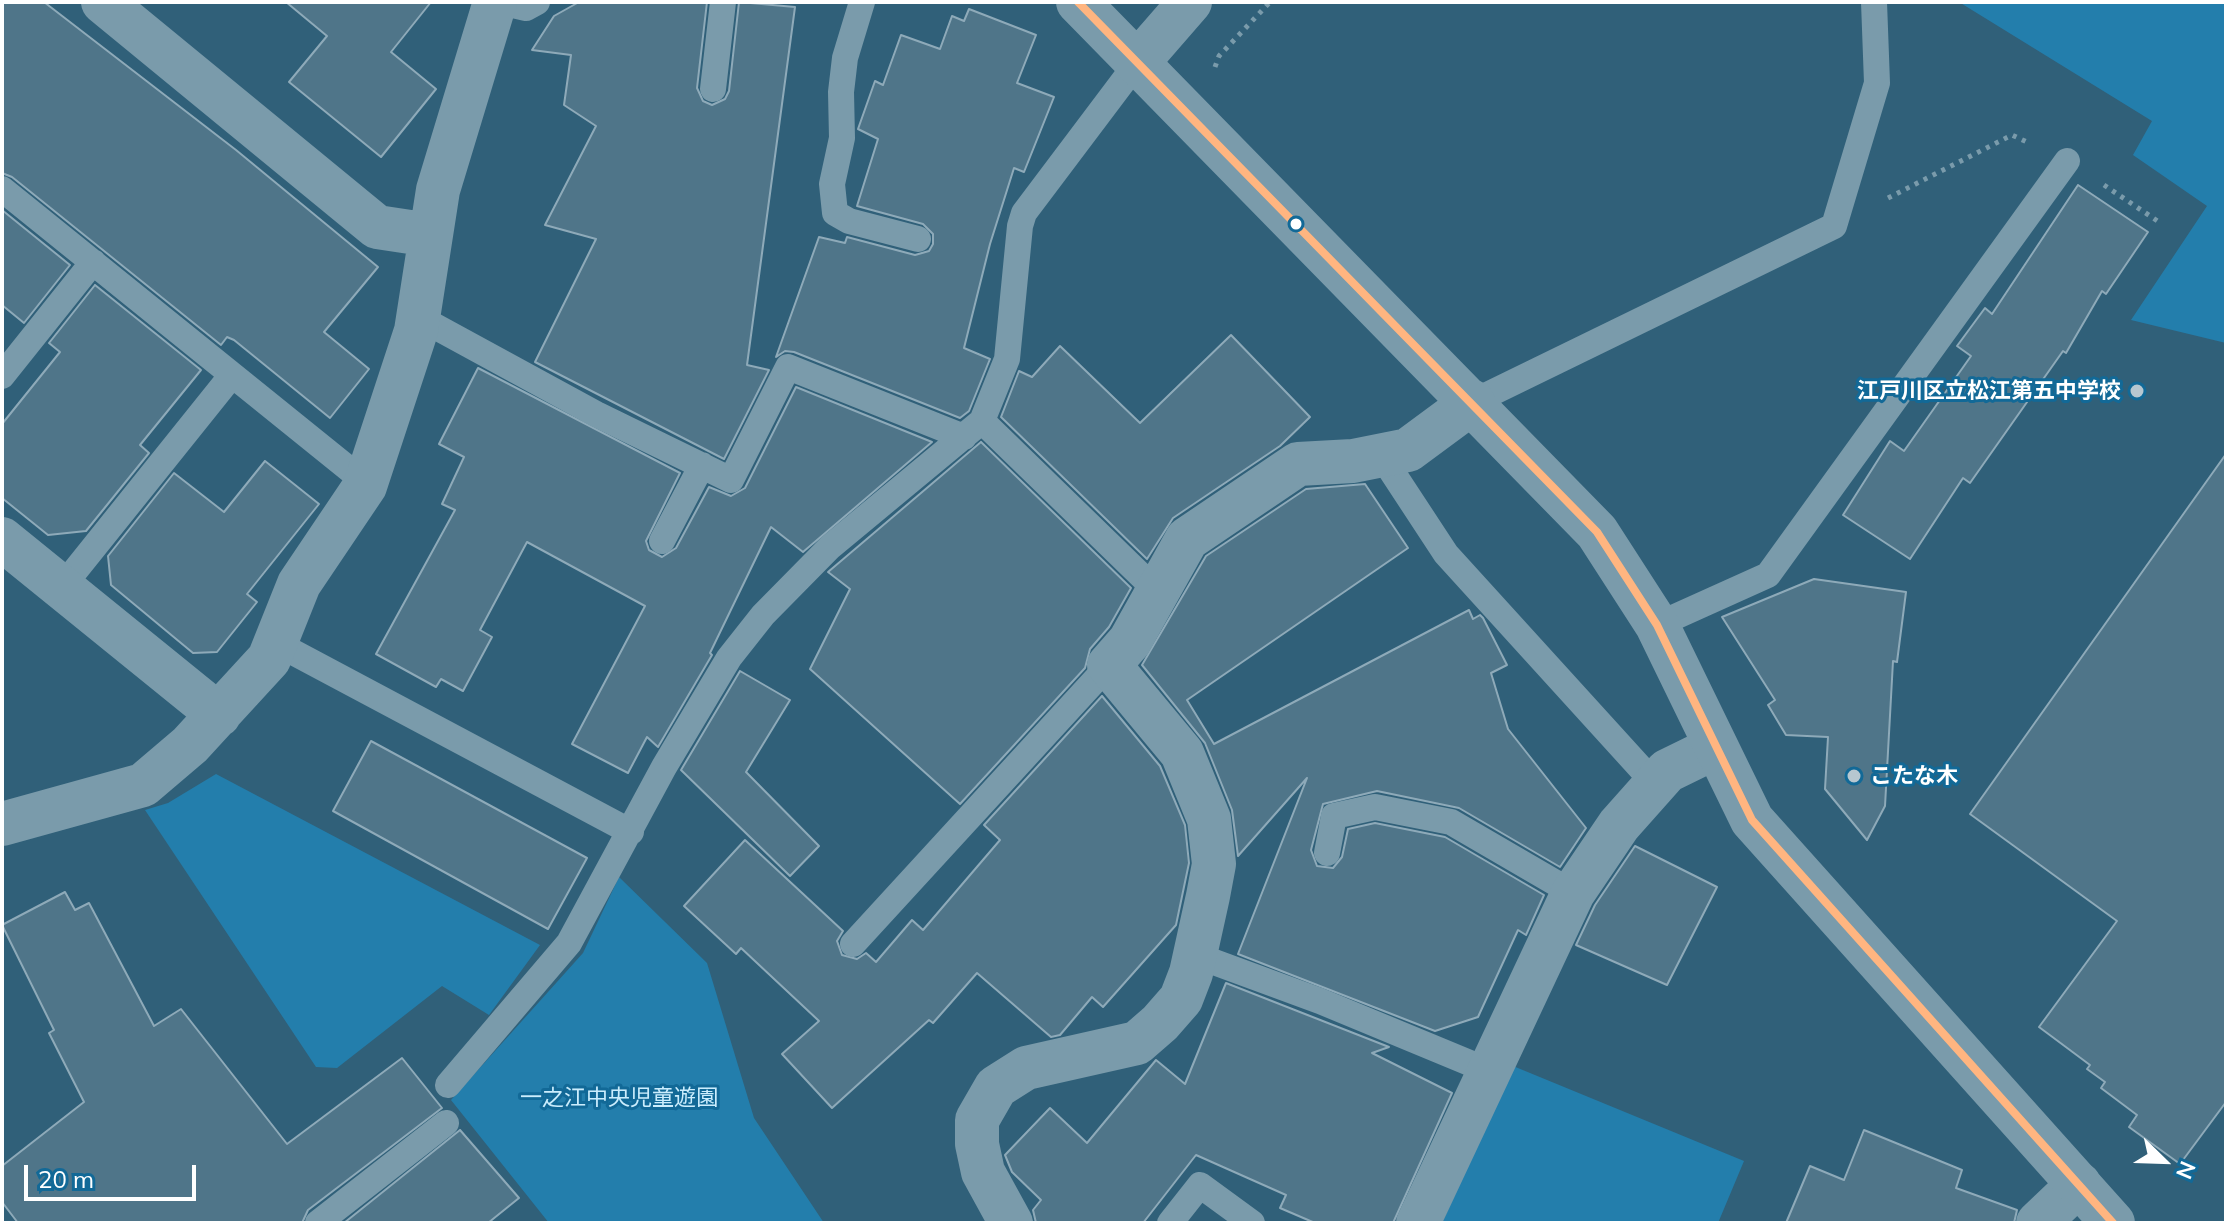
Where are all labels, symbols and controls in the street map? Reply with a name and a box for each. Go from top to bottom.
unlabelled marker [1288,216,1304,232]
place label: 江戸川区立松江第五中学校 [1857,378,2121,404]
marker: 江戸川区立松江第五中学校 [2128,382,2146,400]
place label: こたな木 [1870,763,1958,789]
marker: こたな木 [1845,767,1863,785]
park label: 一之江中央児童遊園 [520,1085,718,1111]
north arrow [2124,1121,2204,1201]
scale bar [28,1149,200,1199]
text: N [2170,1157,2202,1183]
text: 20 m [38,1164,94,1194]

